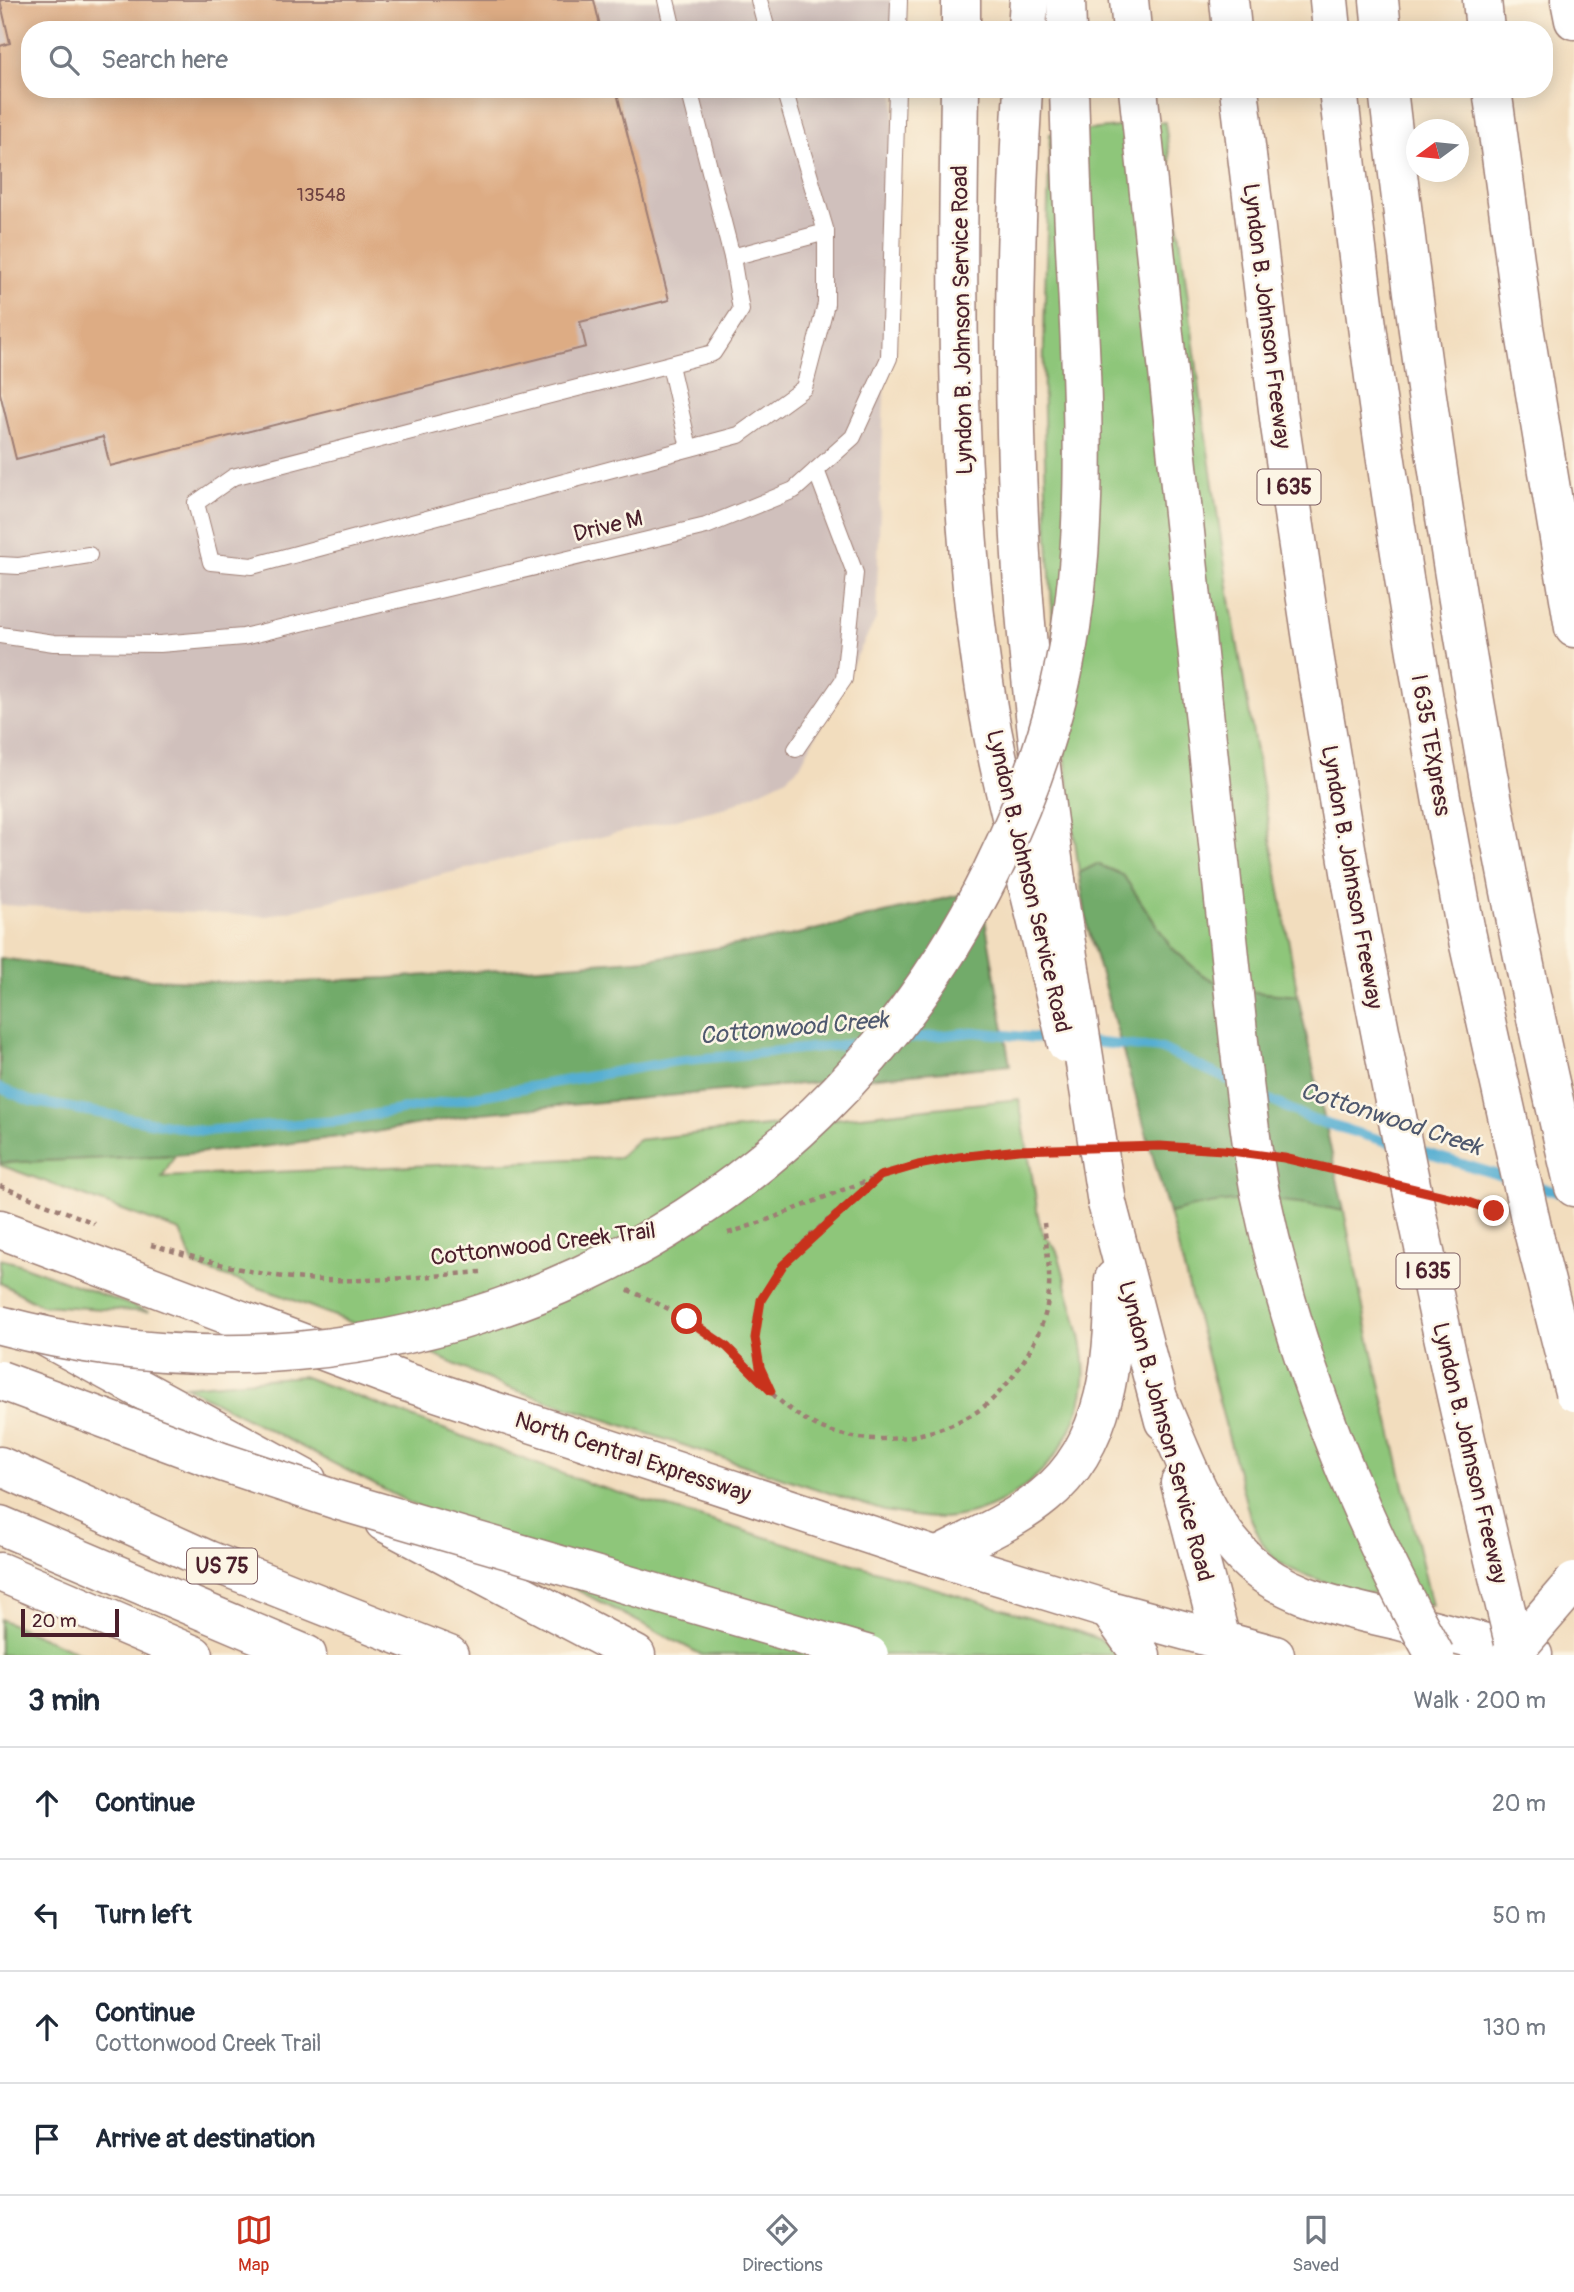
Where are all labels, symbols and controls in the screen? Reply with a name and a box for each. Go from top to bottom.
search box [21,21,1553,98]
icon: search [45,41,83,79]
text: Search here [101,44,228,76]
north arrow [1406,119,1469,182]
street label: Lyndon B. Johnson Service Road [945,165,979,475]
street label: Lyndon B. Johnson Freeway [1236,182,1298,451]
house number: 13548 [297,183,345,207]
road number: I 635 [1258,470,1320,504]
street label: Drive M [570,503,646,549]
street label: I 635 TEXpress [1404,672,1458,818]
street label: Lyndon B. Johnson Service Road [980,727,1078,1035]
street label: Lyndon B. Johnson Freeway [1315,743,1390,1011]
water label: Cottonwood Creek [699,1005,891,1051]
water label: Cottonwood Creek [1297,1076,1487,1163]
route end [1478,1195,1509,1226]
street label: Cottonwood Creek Trail [429,1216,657,1272]
road number: I 635 [1396,1254,1460,1288]
street label: Lyndon B. Johnson Service Road [1112,1278,1220,1584]
route start [671,1303,702,1334]
street label: Lyndon B. Johnson Freeway [1426,1320,1514,1587]
street label: North Central Expressway [511,1405,755,1509]
road number: US 75 [187,1548,257,1584]
scale bar [21,1606,119,1638]
text: 20 m [32,1609,77,1633]
text: 3 min [28,1682,100,1719]
text: Walk · 200 m [1413,1686,1546,1715]
icon: ahead [28,1784,66,1822]
text: Continue [95,1787,195,1819]
text: 20 m [1492,1789,1546,1818]
icon: left [28,1896,66,1934]
text: Turn left [95,1899,191,1931]
text: 50 m [1492,1901,1546,1930]
text: Continue [95,1997,195,2029]
icon: ahead [28,2008,66,2046]
text: 130 m [1483,2013,1546,2042]
text: Cottonwood Creek Trail [95,2029,321,2058]
icon: arrive [28,2120,66,2158]
text: Arrive at destination [95,2123,315,2155]
tab: Map [235,2211,273,2277]
tab: Directions [742,2211,823,2277]
tab: Saved [1292,2211,1339,2277]

